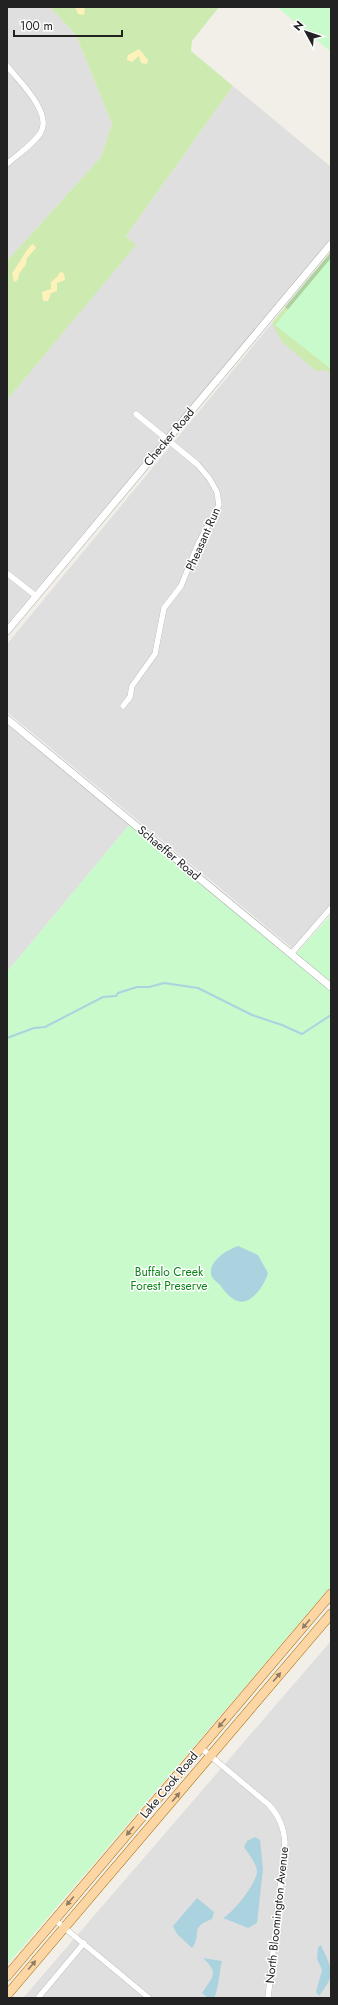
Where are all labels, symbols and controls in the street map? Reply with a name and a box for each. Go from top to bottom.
scale bar [14,12,122,38]
north arrow [286,12,326,52]
text: 100 m [20,17,53,35]
text: N [289,17,307,34]
street label: Checker Road [139,404,199,470]
street label: Pheasant Run [181,504,225,574]
street label: Schaeffer Road [134,821,204,885]
park label: Buffalo Creek Forest Preserve [131,1263,207,1295]
one-way arrow [301,1618,310,1629]
one-way arrow [273,1672,282,1682]
one-way arrow [217,1718,226,1728]
street label: Lake Cook Road [136,1748,202,1822]
one-way arrow [172,1791,181,1802]
one-way arrow [126,1825,135,1836]
street label: North Bloomington Avenue [261,1846,293,1984]
one-way arrow [66,1896,75,1906]
one-way arrow [28,1960,36,1971]

